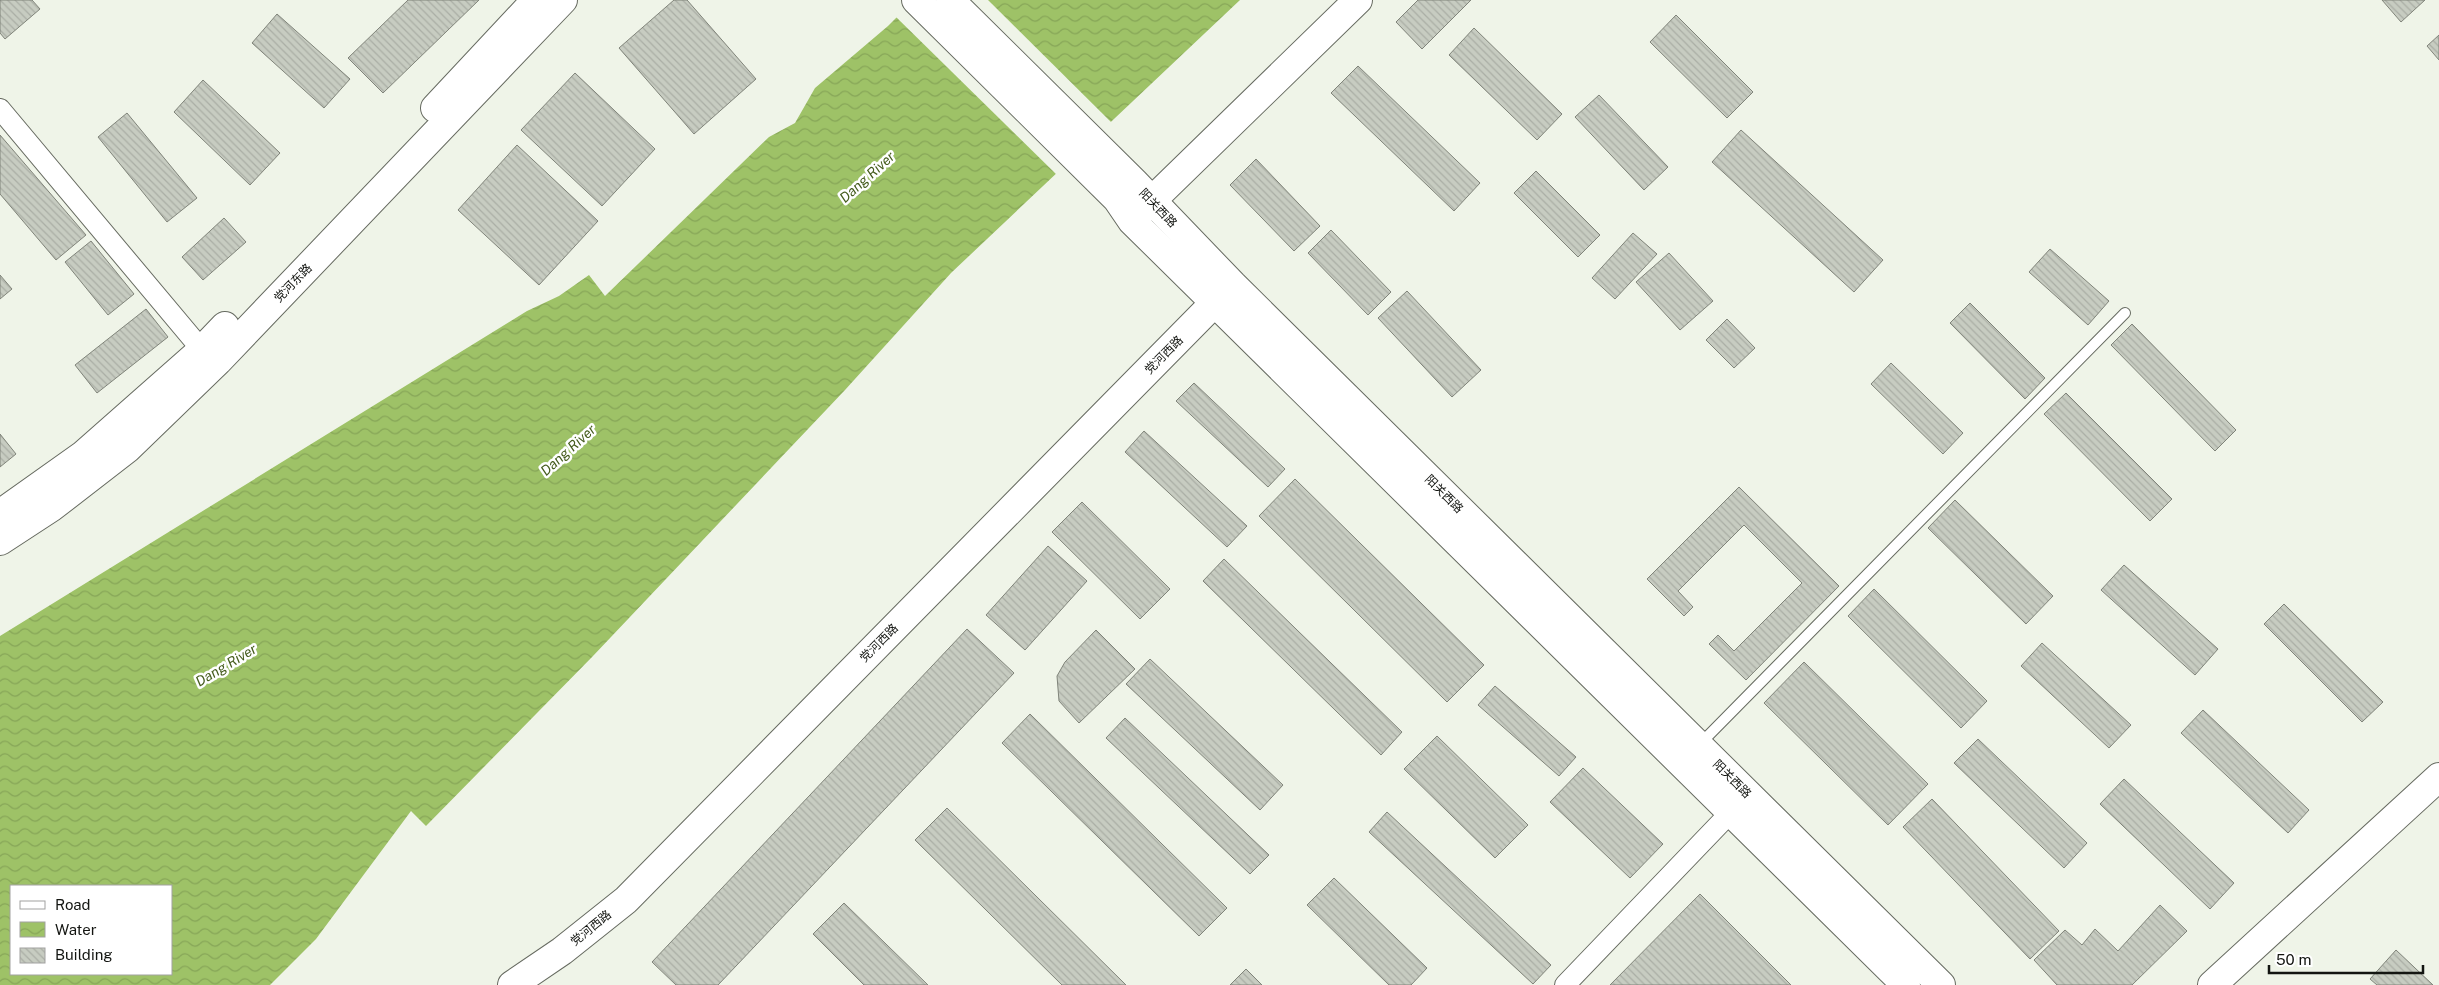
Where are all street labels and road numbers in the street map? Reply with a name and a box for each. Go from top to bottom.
street label: 阳关西路 [1136,186,1180,230]
street label: 党河东路 [271,261,315,305]
street label: 党河西路 [1142,333,1186,377]
street label: 阳关西路 [1422,472,1466,516]
street label: 党河西路 [857,621,901,665]
street label: 阳关西路 [1710,757,1754,801]
street label: 党河西路 [568,907,614,949]

